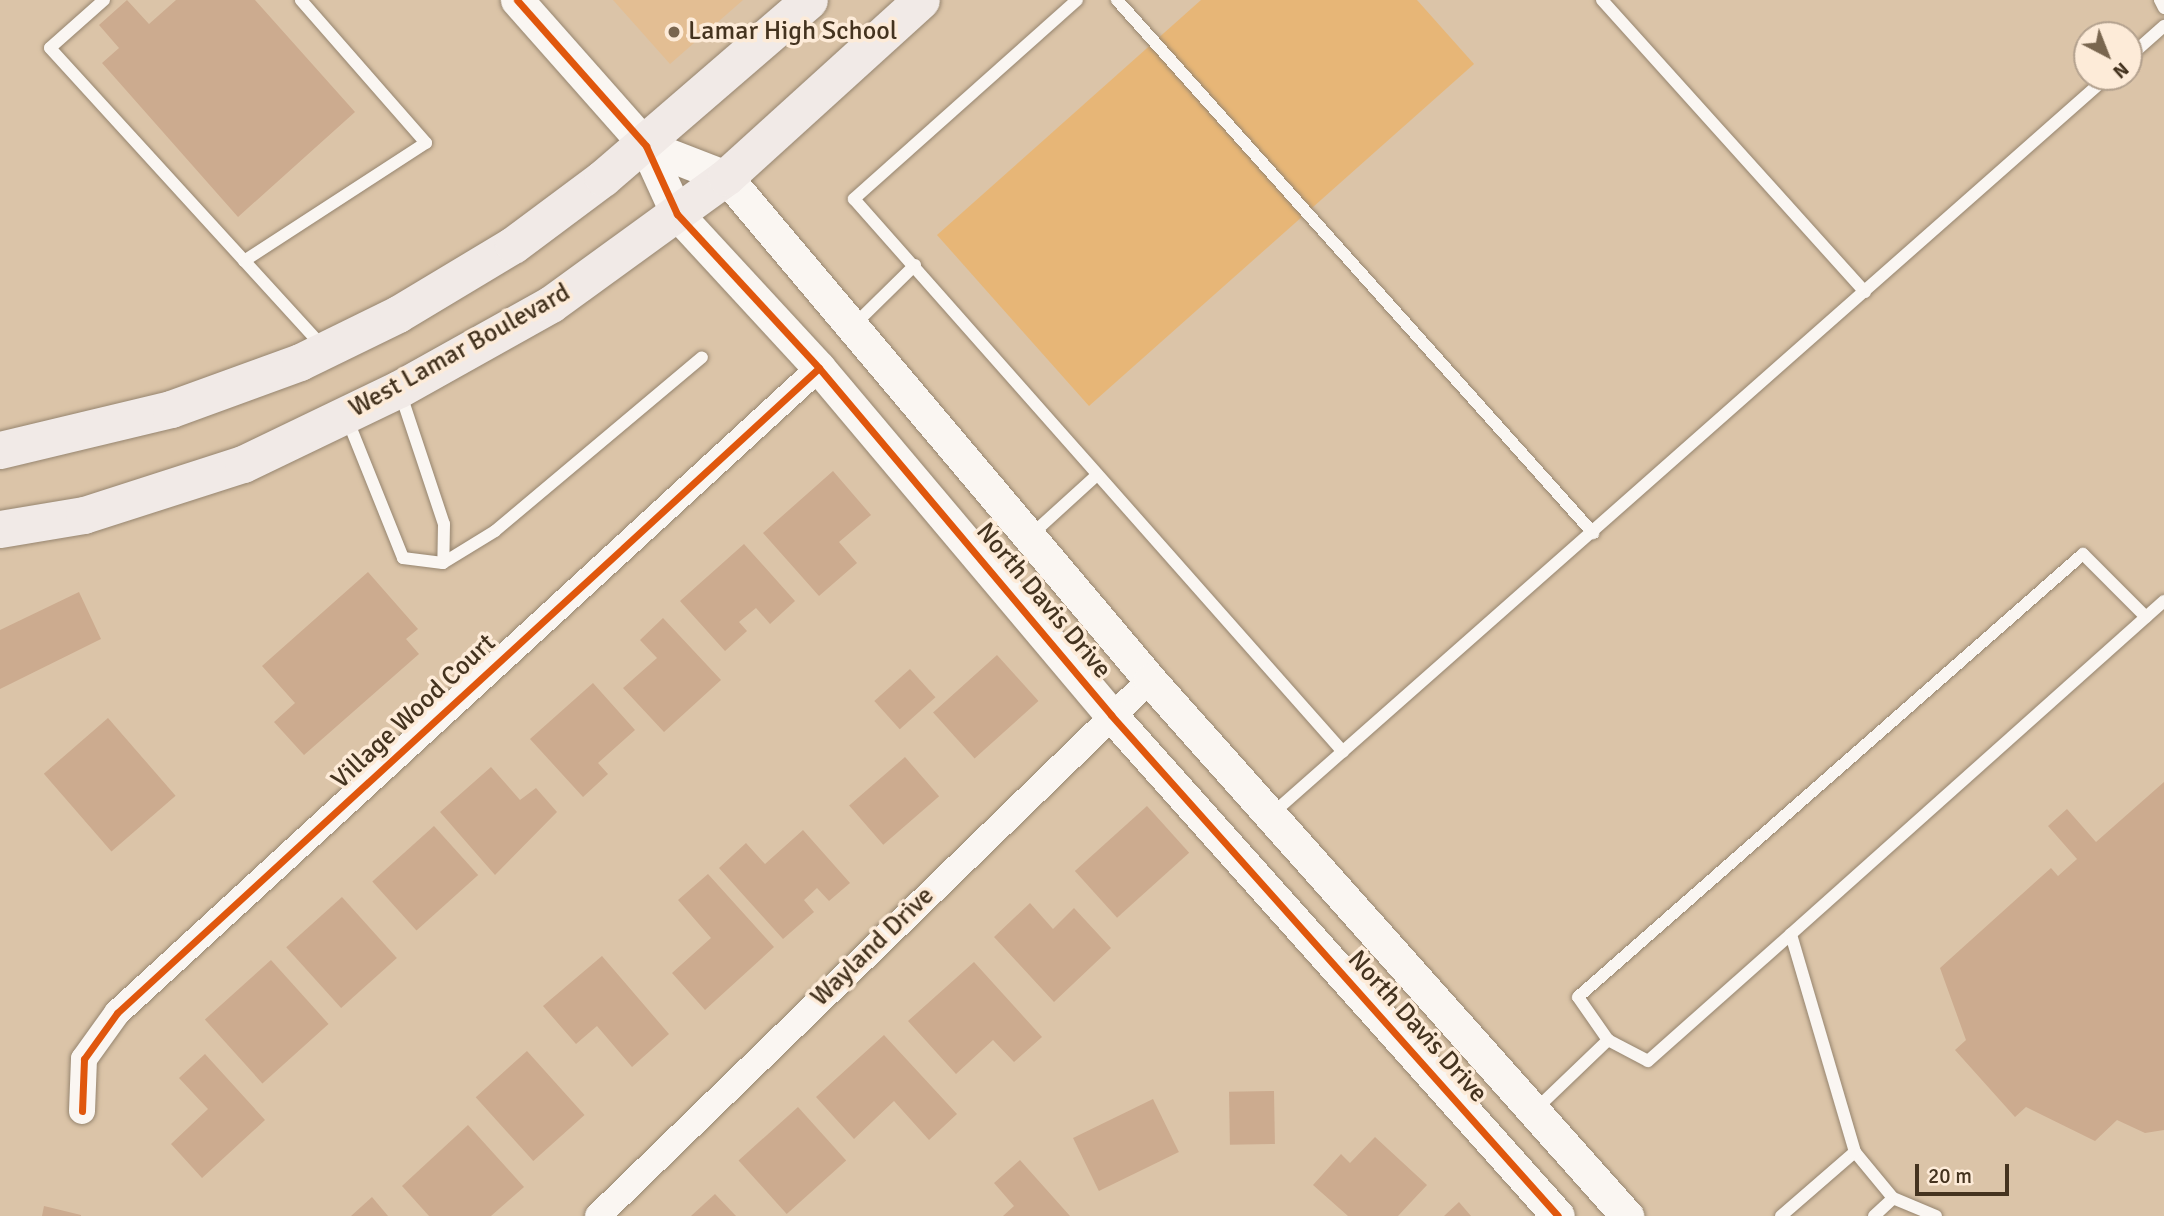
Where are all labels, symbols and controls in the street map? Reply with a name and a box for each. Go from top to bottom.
place label: Lamar High School [688,16,897,48]
north arrow [2073,21,2143,91]
marker: Lamar High School [666,24,682,40]
text: N [2108,57,2134,83]
street label: West Lamar Boulevard [344,277,576,425]
street label: North Davis Drive [969,517,1117,685]
street label: Village Wood Court [326,628,502,796]
street label: Wayland Drive [805,881,941,1013]
street label: North Davis Drive [1341,945,1493,1109]
scale bar [1919,1150,2014,1194]
text: 20 m [1928,1163,1972,1189]

